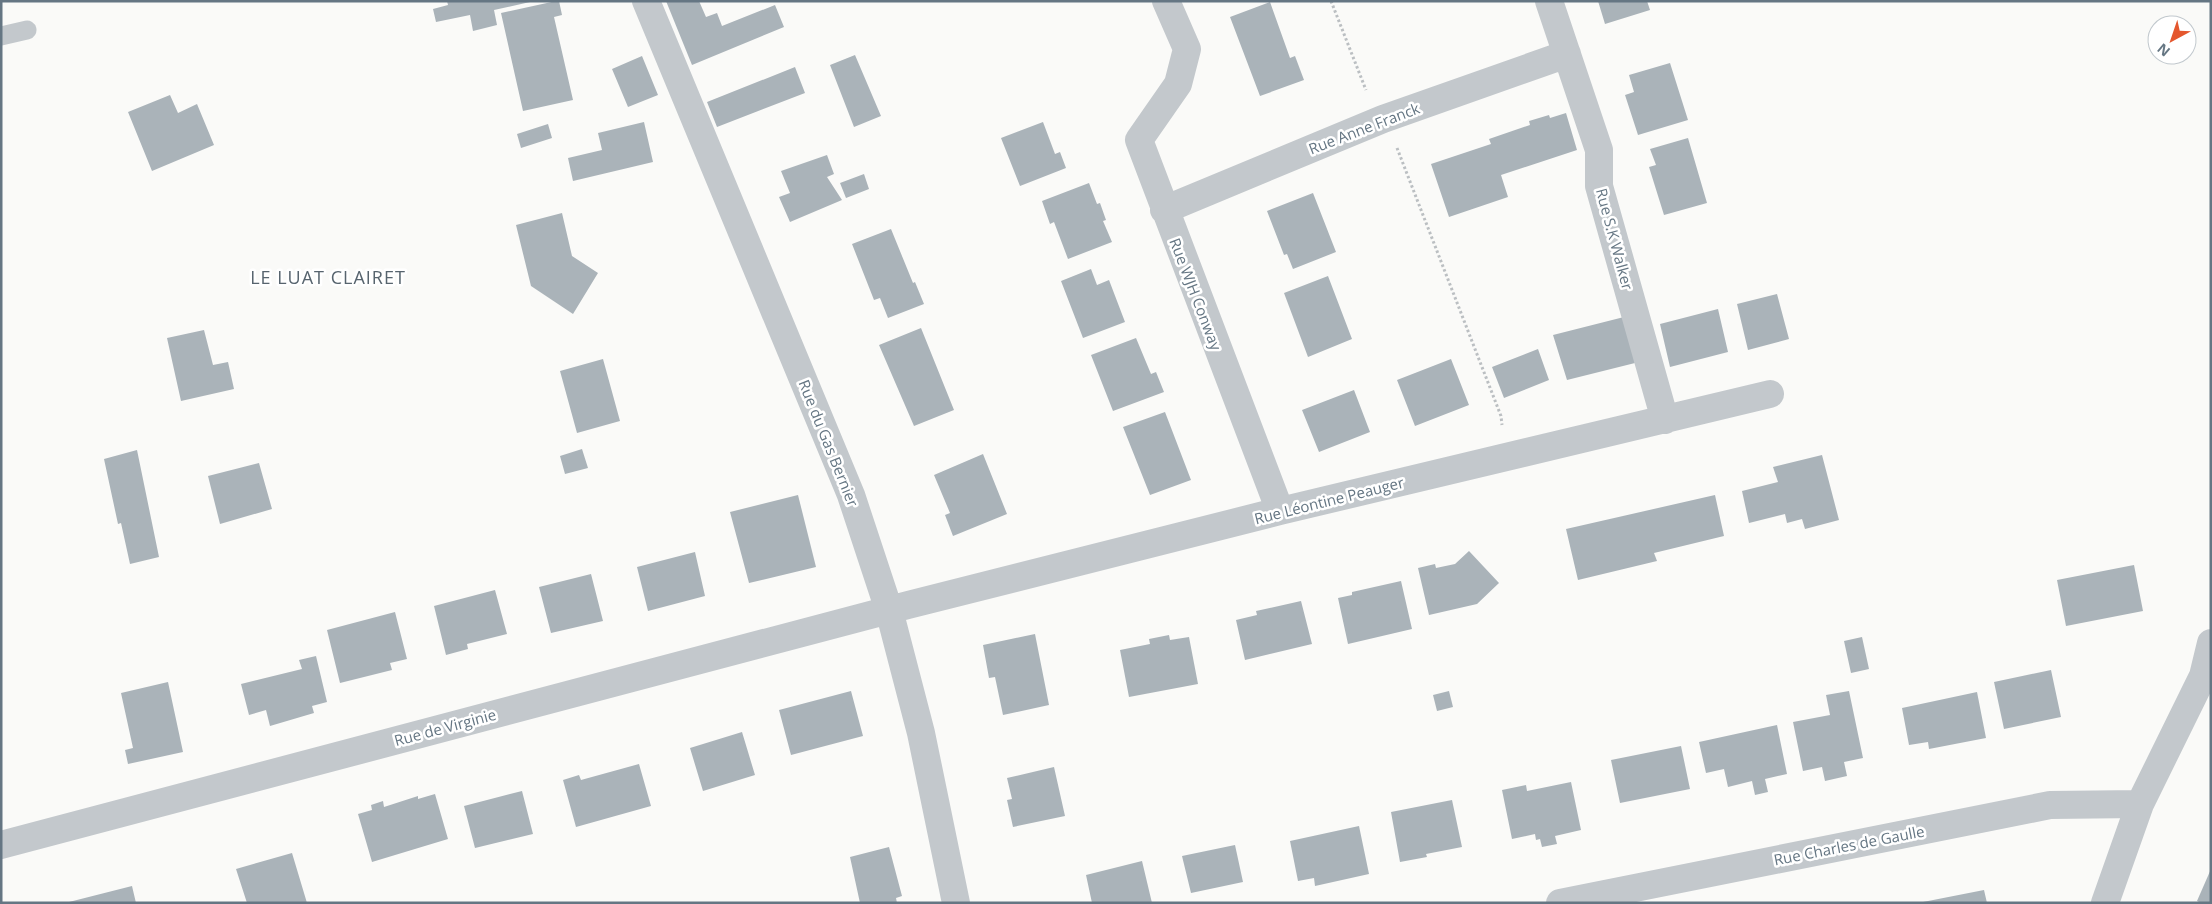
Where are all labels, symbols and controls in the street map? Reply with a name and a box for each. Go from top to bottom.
north arrow [2147,15,2197,65]
text: N [2153,39,2174,61]
street label: Rue Anne Franck [1306,98,1423,158]
street label: Rue S.K Walker [1592,186,1638,292]
street label: Rue WJH Conway [1165,235,1227,353]
district label: LE LUAT CLAIRET [250,265,406,289]
street label: Rue du Gas Bernier [794,377,864,509]
street label: Rue Léontine Peauger [1252,472,1406,528]
street label: Rue de Virginie [392,704,498,750]
street label: Rue Charles de Gaulle [1772,821,1926,869]

